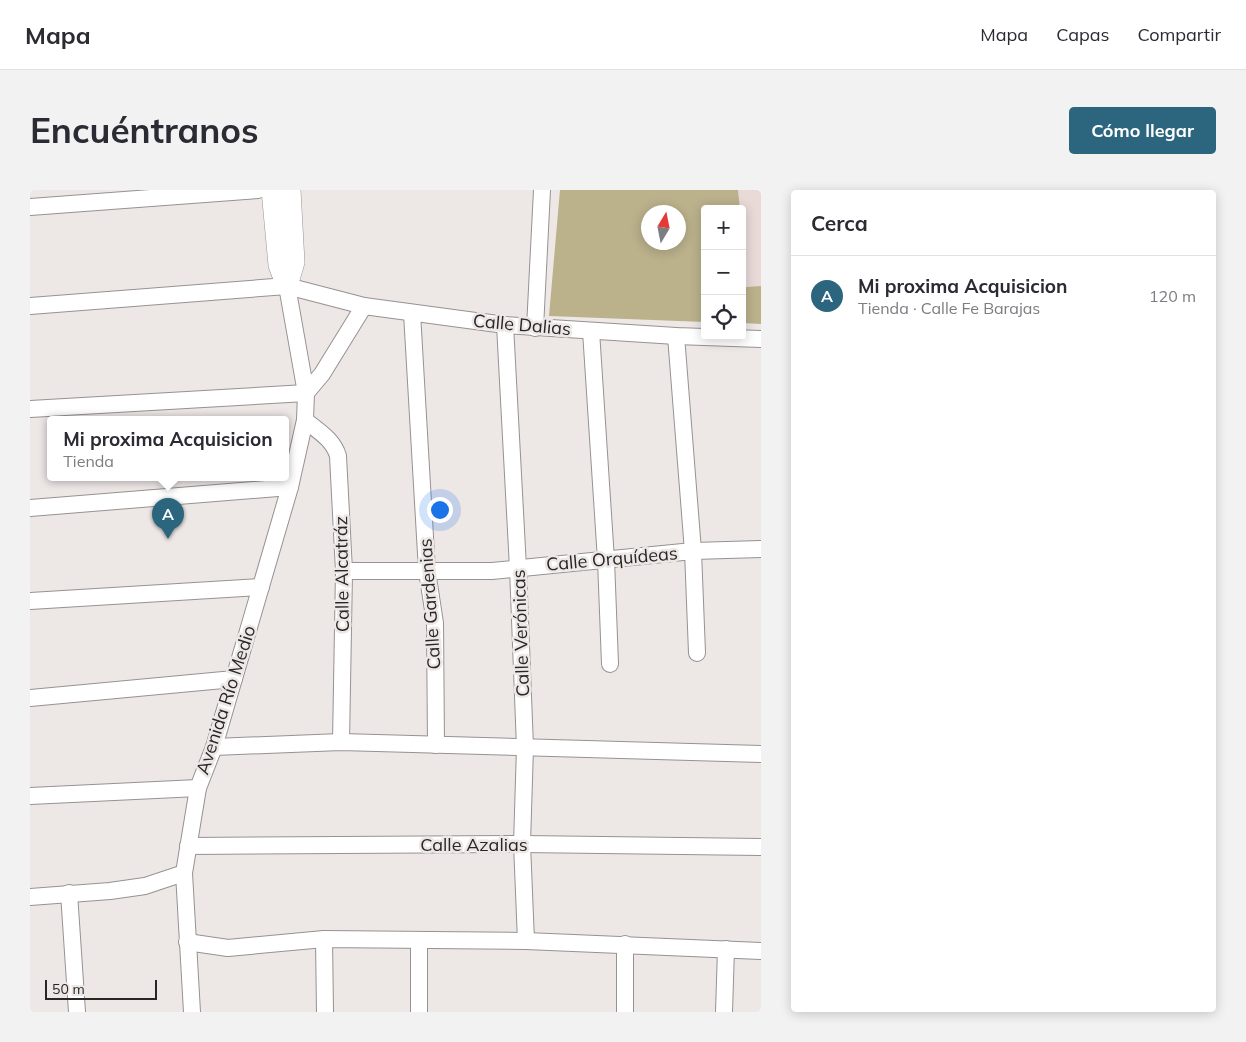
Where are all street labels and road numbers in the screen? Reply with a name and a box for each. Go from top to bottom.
street label: Calle Dalias [472,309,572,340]
street label: Calle Alcatráz [329,516,354,632]
street label: Calle Gardenias [413,538,446,670]
street label: Calle Orquídeas [545,541,679,576]
street label: Calle Verónicas [507,569,534,697]
street label: Avenida Río Medio [191,622,260,777]
street label: Calle Azalias [420,833,528,856]

